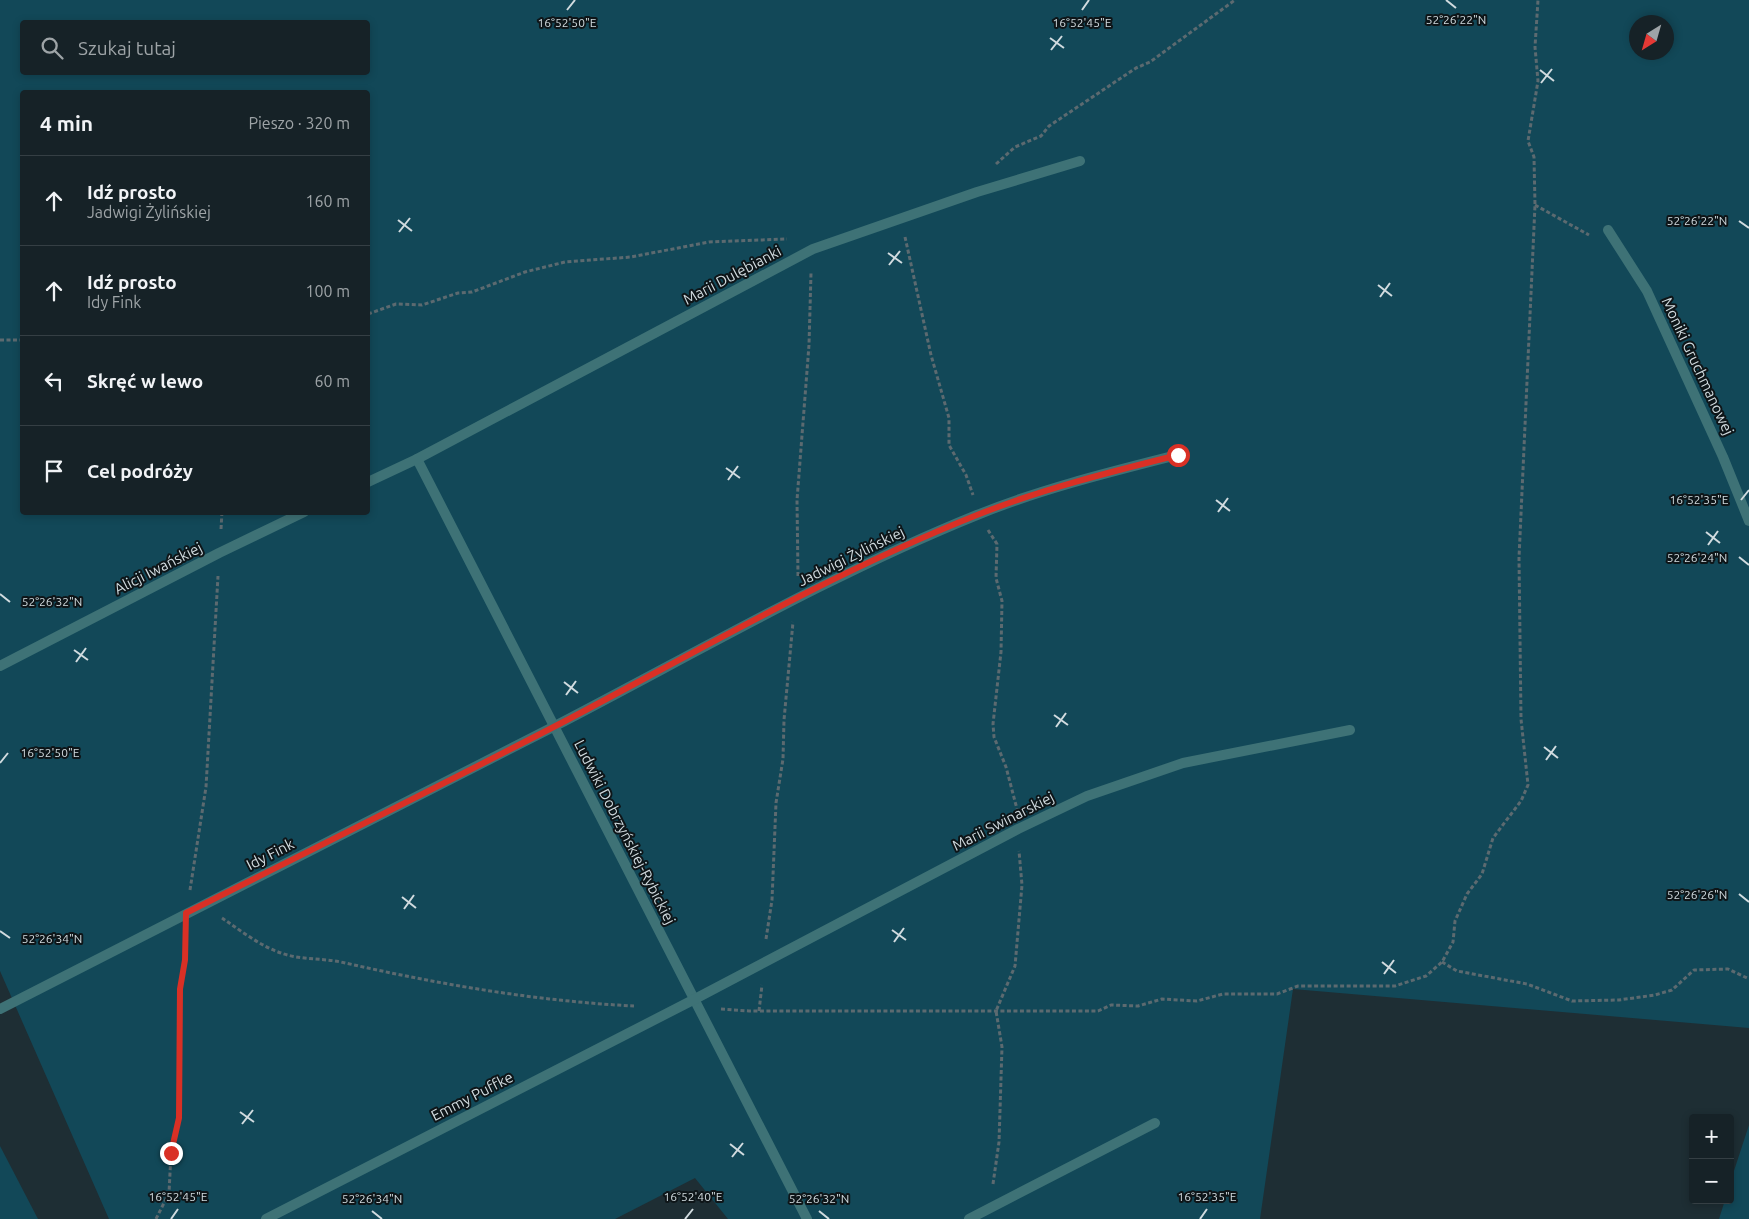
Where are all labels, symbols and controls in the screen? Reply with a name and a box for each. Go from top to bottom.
text: 52°26'22"N [1426,13,1486,26]
north arrow [1629,15,1674,60]
text: 16°52'50"E [538,16,597,29]
text: 16°52'45"E [1053,16,1112,29]
search box [20,20,370,75]
icon: search [38,34,66,62]
text: Szukaj tutaj [78,37,176,59]
text: 4 min [40,111,93,135]
text: Pieszo · 320 m [248,114,350,132]
text: Idź prosto [87,181,177,203]
icon: ahead [40,187,68,215]
text: 160 m [305,192,350,210]
text: Jadwigi Żylińskiej [87,203,211,221]
text: 52°26'22"N [1667,214,1727,227]
street label: Marii Dulębianki [680,242,784,308]
text: Idź prosto [87,271,177,293]
icon: ahead [40,277,68,305]
text: 100 m [305,282,350,300]
text: Idy Fink [87,293,141,311]
street label: Moniki Gruchmanowej [1659,294,1737,438]
icon: left [40,367,68,395]
text: Skręć w lewo [87,370,203,392]
text: 60 m [314,372,350,390]
route start [1167,444,1190,467]
icon: arrive [40,457,68,485]
text: Cel podróży [87,460,193,482]
text: 16°52'35"E [1670,493,1729,506]
street label: Jadwigi Żylińskiej [795,523,907,589]
street label: Alicji Iwańskiej [111,539,205,597]
text: 52°26'24"N [1667,551,1727,564]
text: 52°26'32"N [22,595,82,608]
street label: Ludwiki Dobrzyńskiej-Rybickiej [571,737,679,927]
text: 16°52'50"E [21,746,80,759]
street label: Marii Swinarskiej [949,788,1057,854]
street label: Idy Fink [243,835,297,873]
text: 52°26'26"N [1667,888,1727,901]
text: 52°26'34"N [22,932,82,945]
street label: Emmy Puffke [428,1068,516,1124]
map controls [1689,1114,1734,1204]
button: + [1689,1114,1734,1159]
route end [160,1142,183,1165]
button: − [1689,1159,1734,1204]
text: 16°52'45"E [149,1190,208,1203]
text: 16°52'40"E [664,1190,723,1203]
text: 16°52'35"E [1178,1190,1237,1203]
text: 52°26'34"N [342,1192,402,1205]
text: 52°26'32"N [789,1192,849,1205]

